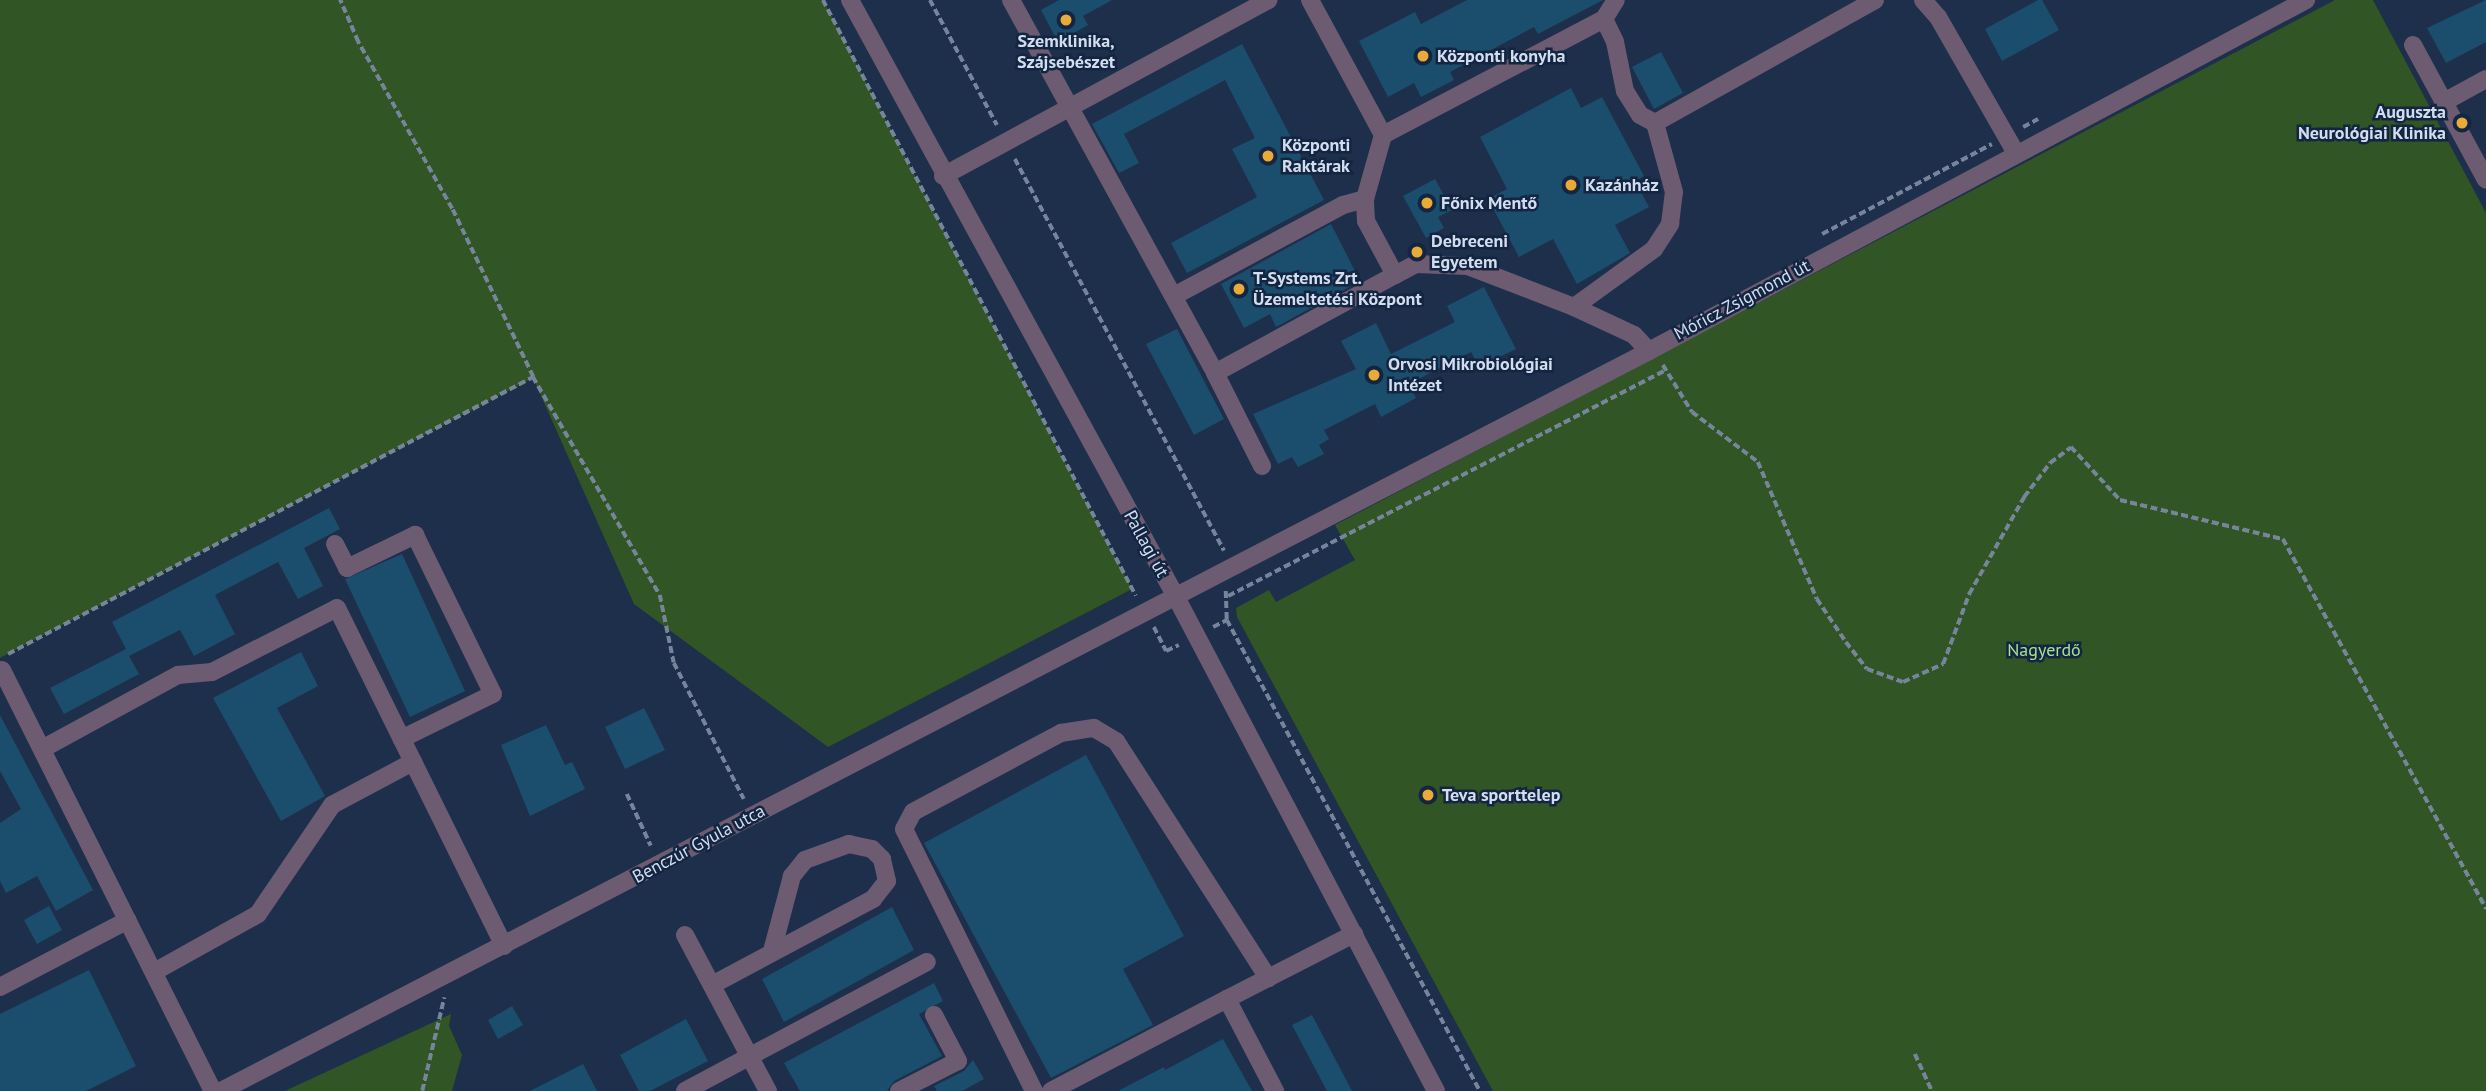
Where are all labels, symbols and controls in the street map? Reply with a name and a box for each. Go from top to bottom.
marker: Szemklinika, Szájsebészet [1058,12,1074,28]
place label: Szemklinika, Szájsebészet [1017,31,1115,74]
place label: Központi konyha [1437,45,1565,67]
marker: Központi konyha [1415,48,1431,64]
place label: Auguszta Neurológiai Klinika [2298,102,2446,144]
marker: Auguszta Neurológiai Klinika [2452,113,2472,133]
place label: Központi Raktárak [1282,135,1350,178]
marker: Központi Raktárak [1260,148,1276,164]
place label: Kazánház [1585,174,1659,196]
marker: Kazánház [1563,177,1579,193]
place label: Főnix Mentő [1441,192,1538,214]
marker: Főnix Mentő [1419,195,1435,211]
place label: Debreceni Egyetem [1431,231,1508,274]
marker: Debreceni Egyetem [1409,244,1425,260]
street label: Móricz Zsigmond út [1670,255,1814,345]
place label: T-Systems Zrt. Üzemeltetési Központ [1253,268,1422,310]
marker: T-Systems Zrt. Üzemeltetési Központ [1231,281,1247,297]
place label: Orvosi Mikrobiológiai Intézet [1388,354,1553,396]
marker: Orvosi Mikrobiológiai Intézet [1366,367,1382,383]
street label: Pallagi út [1119,507,1173,581]
park label: Nagyerdő [2007,639,2081,661]
place label: Teva sporttelep [1442,784,1560,806]
marker: Teva sporttelep [1420,787,1436,803]
street label: Benczúr Gyula utca [629,800,769,888]

